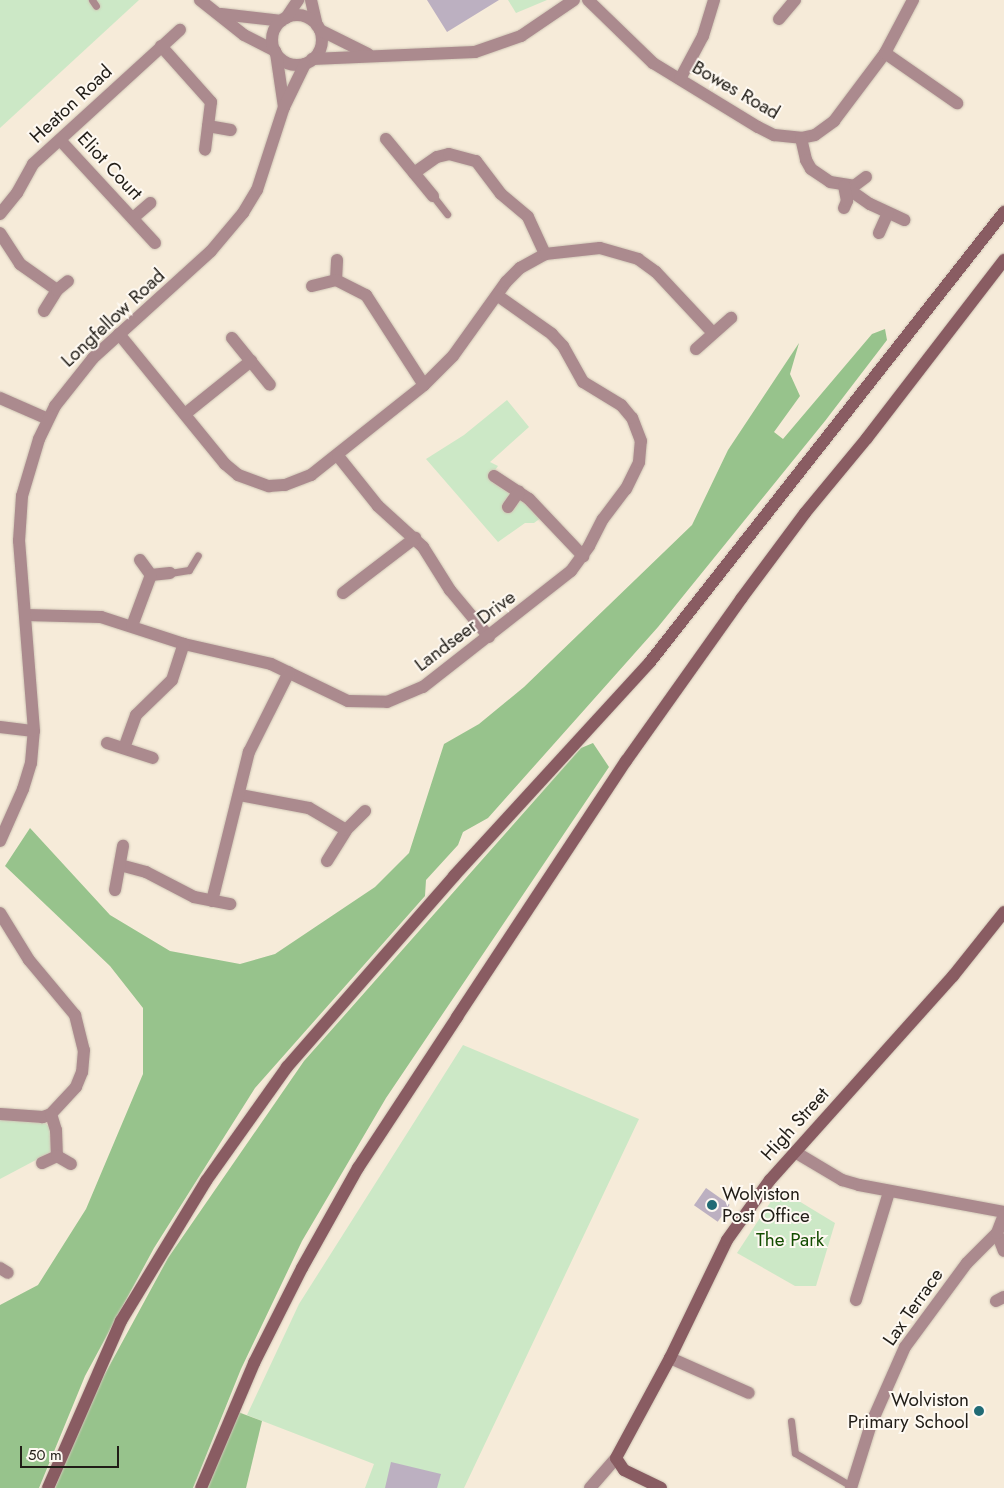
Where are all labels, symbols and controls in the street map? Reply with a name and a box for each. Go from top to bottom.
street label: Bowes Road [688,56,784,124]
street label: Heaton Road [25,60,117,148]
street label: Eliot Court [73,127,147,205]
street label: Longfellow Road [56,264,170,372]
street label: Landseer Drive [410,586,520,676]
street label: High Street [756,1083,834,1165]
place label: Wolviston Post Office [722,1183,810,1227]
marker: Wolviston Post Office [706,1199,718,1211]
park label: The Park [756,1229,824,1251]
street label: Lax Terrace [878,1264,948,1350]
place label: Wolviston Primary School [848,1389,969,1433]
marker: Wolviston Primary School [973,1405,985,1417]
scale bar [22,1436,121,1468]
text: 50 m [28,1444,62,1466]

